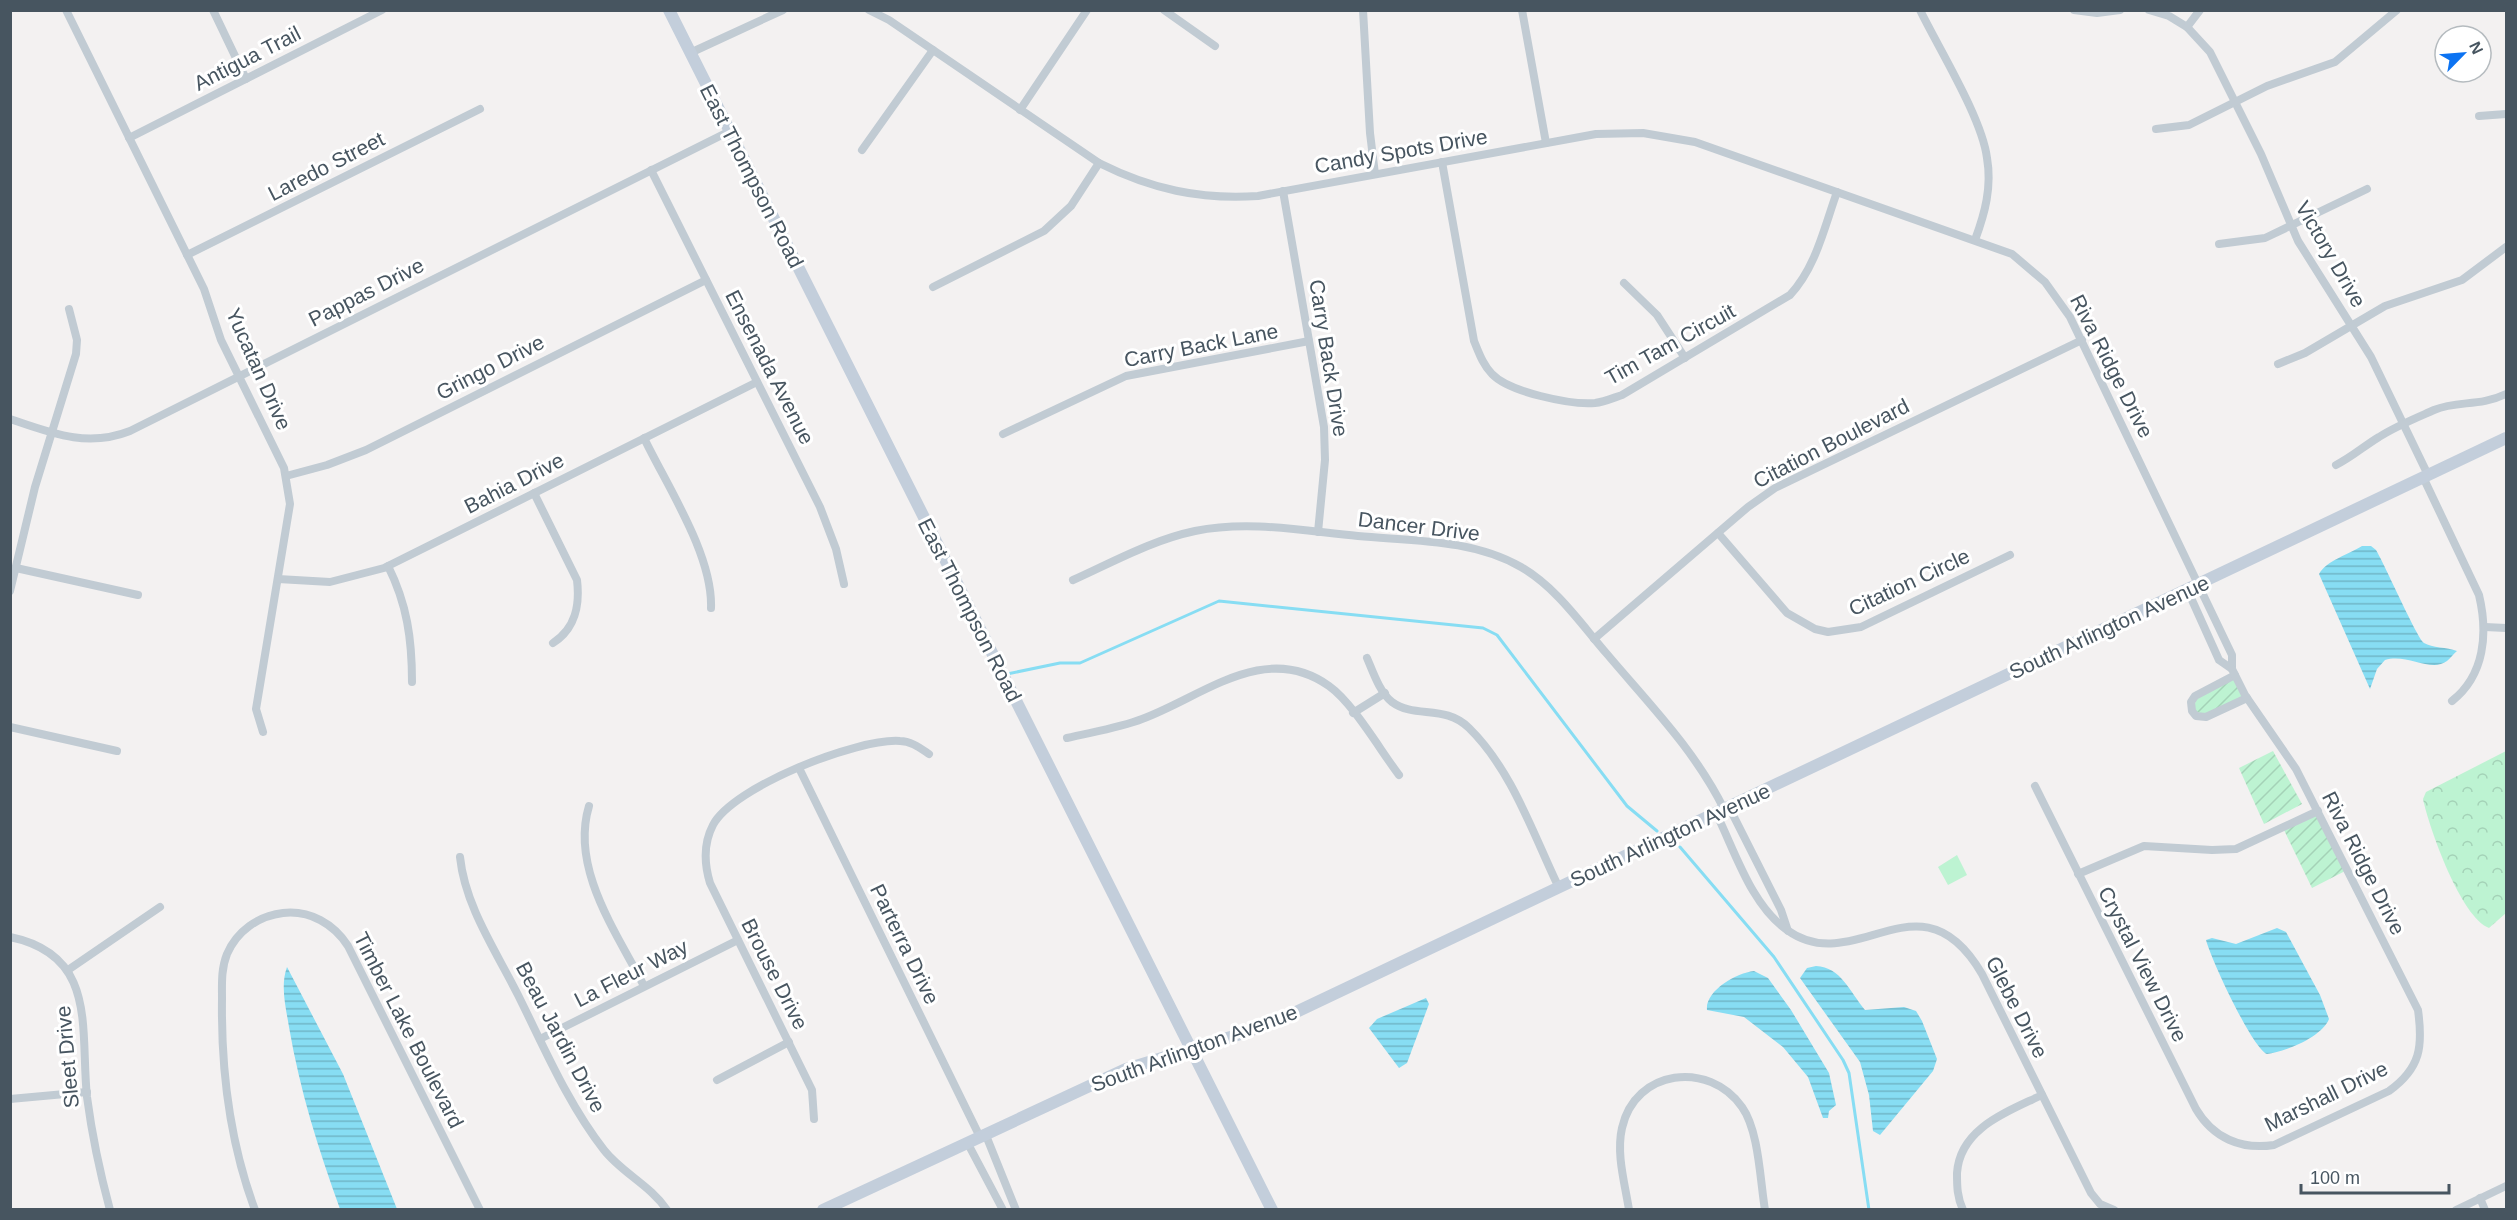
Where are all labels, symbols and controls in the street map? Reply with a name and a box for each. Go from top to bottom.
street label: Antigua Trail [190,21,304,95]
north arrow [2433,24,2493,84]
text: N [2466,39,2486,57]
street label: East Thompson Road [696,80,808,272]
street label: Candy Spots Drive [1313,124,1489,178]
street label: Laredo Street [264,127,388,205]
street label: Victory Drive [2291,197,2371,311]
street label: Pappas Drive [305,253,427,331]
street label: Carry Back Drive [1305,278,1353,438]
street label: Ensenada Avenue [721,286,819,448]
street label: Riva Ridge Drive [2066,291,2158,441]
street label: Tim Tam Circuit [1601,299,1739,389]
street label: Yucatan Drive [222,305,296,433]
street label: Carry Back Lane [1122,319,1280,371]
street label: Gringo Drive [432,330,548,404]
street label: Citation Boulevard [1749,394,1913,492]
street label: Bahia Drive [460,448,568,518]
street label: Dancer Drive [1357,507,1481,545]
street label: East Thompson Road [914,514,1026,706]
street label: Citation Circle [1845,544,1973,620]
street label: South Arlington Avenue [2005,571,2213,683]
street label: South Arlington Avenue [1566,779,1774,891]
street label: Riva Ridge Drive [2318,788,2410,938]
street label: Parterra Drive [866,880,944,1008]
street label: Crystal View Drive [2094,883,2192,1045]
street label: Brouse Drive [737,915,813,1033]
street label: Timber Lake Boulevard [350,928,468,1132]
street label: La Fleur Way [570,934,692,1011]
street label: Glebe Drive [1982,952,2052,1062]
street label: Beau Jardin Drive [512,958,610,1116]
street label: South Arlington Avenue [1088,1000,1300,1096]
street label: Sleet Drive [51,1005,83,1109]
street label: Marshall Drive [2261,1056,2391,1136]
scale bar [2301,1157,2450,1195]
text: 100 m [2310,1168,2360,1188]

